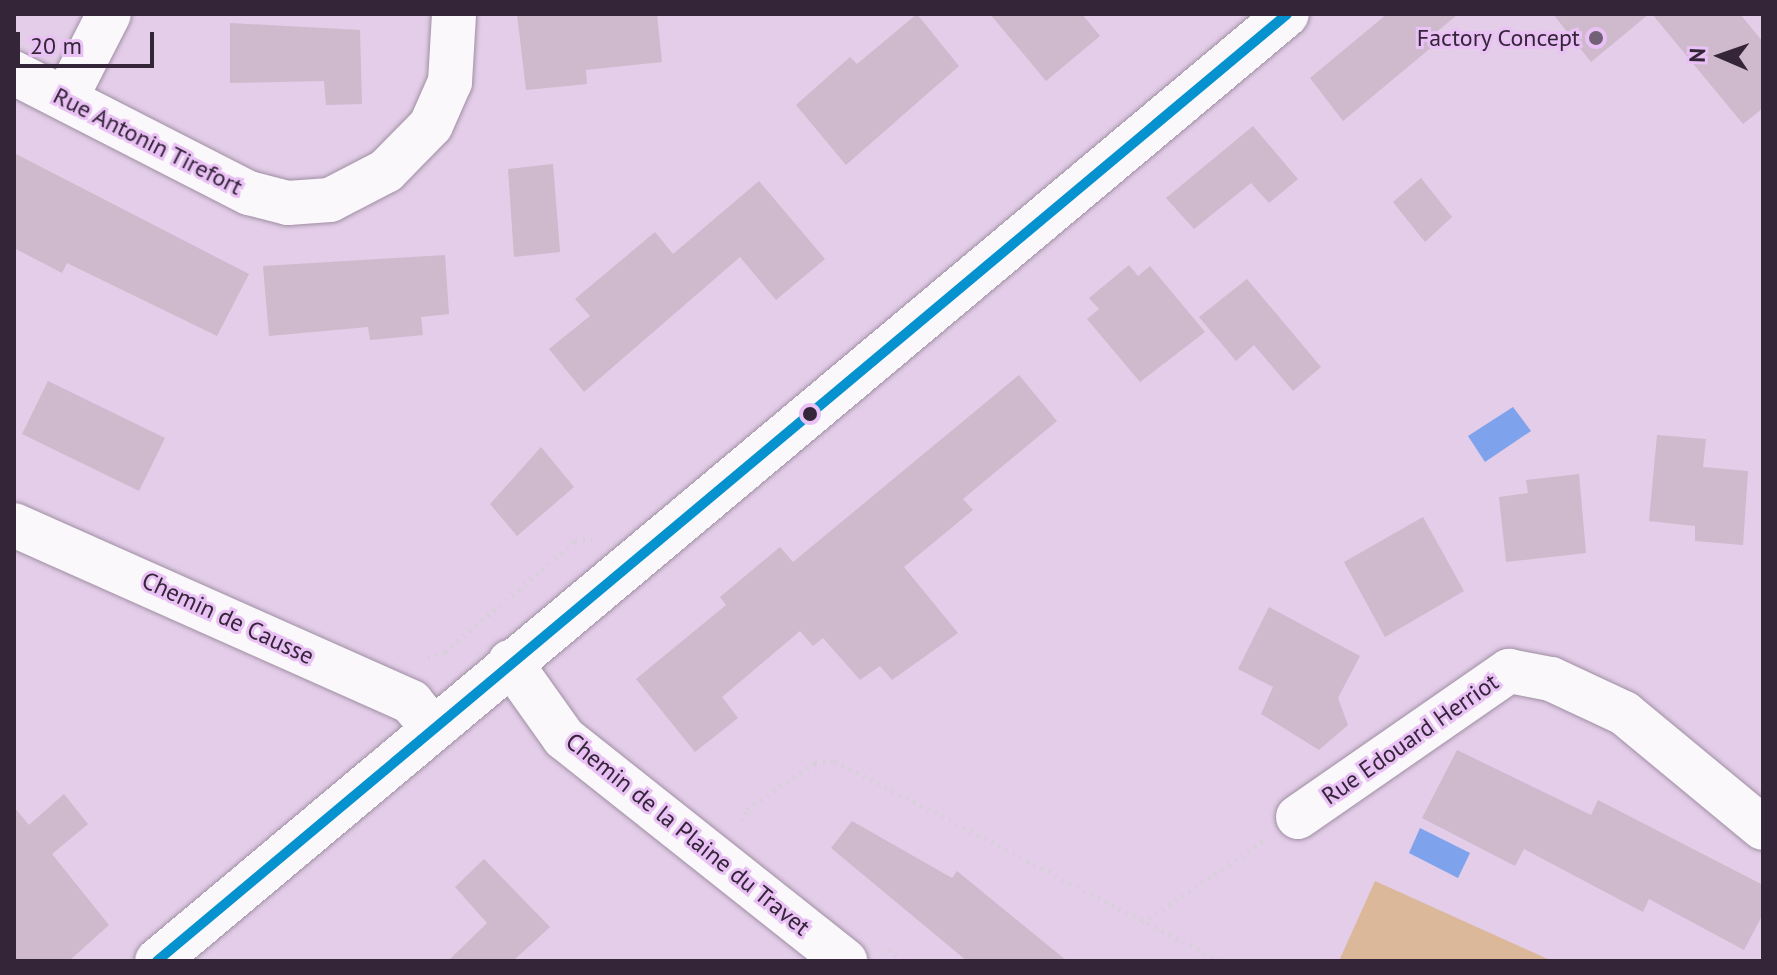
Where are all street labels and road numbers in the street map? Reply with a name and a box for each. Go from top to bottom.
street label: Rue Antonin Tirefort [48,81,248,201]
street label: Chemin de Causse [137,566,319,670]
street label: Rue Edouard Herriot [1316,667,1504,811]
street label: Chemin de la Plaine du Travet [560,726,816,942]

